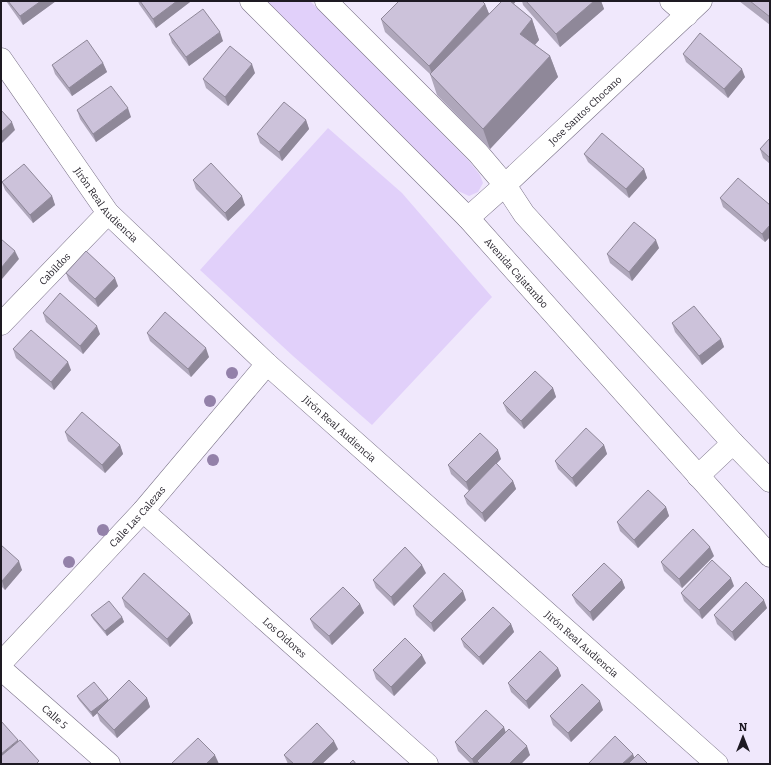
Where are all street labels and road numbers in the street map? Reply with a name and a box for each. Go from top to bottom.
street label: Jose Santos Chocano [546,74,625,149]
street label: Jirón Real Audiencia [71,165,140,246]
street label: Avenida Cajatambo [482,236,551,311]
street label: Cabildos [37,251,73,288]
street label: Jirón Real Audiencia [299,393,378,465]
street label: Calle Las Calezas [107,484,168,550]
street label: Jirón Real Audiencia [541,608,621,681]
street label: Los Oidores [260,616,309,661]
street label: Calle 5 [39,703,70,732]

